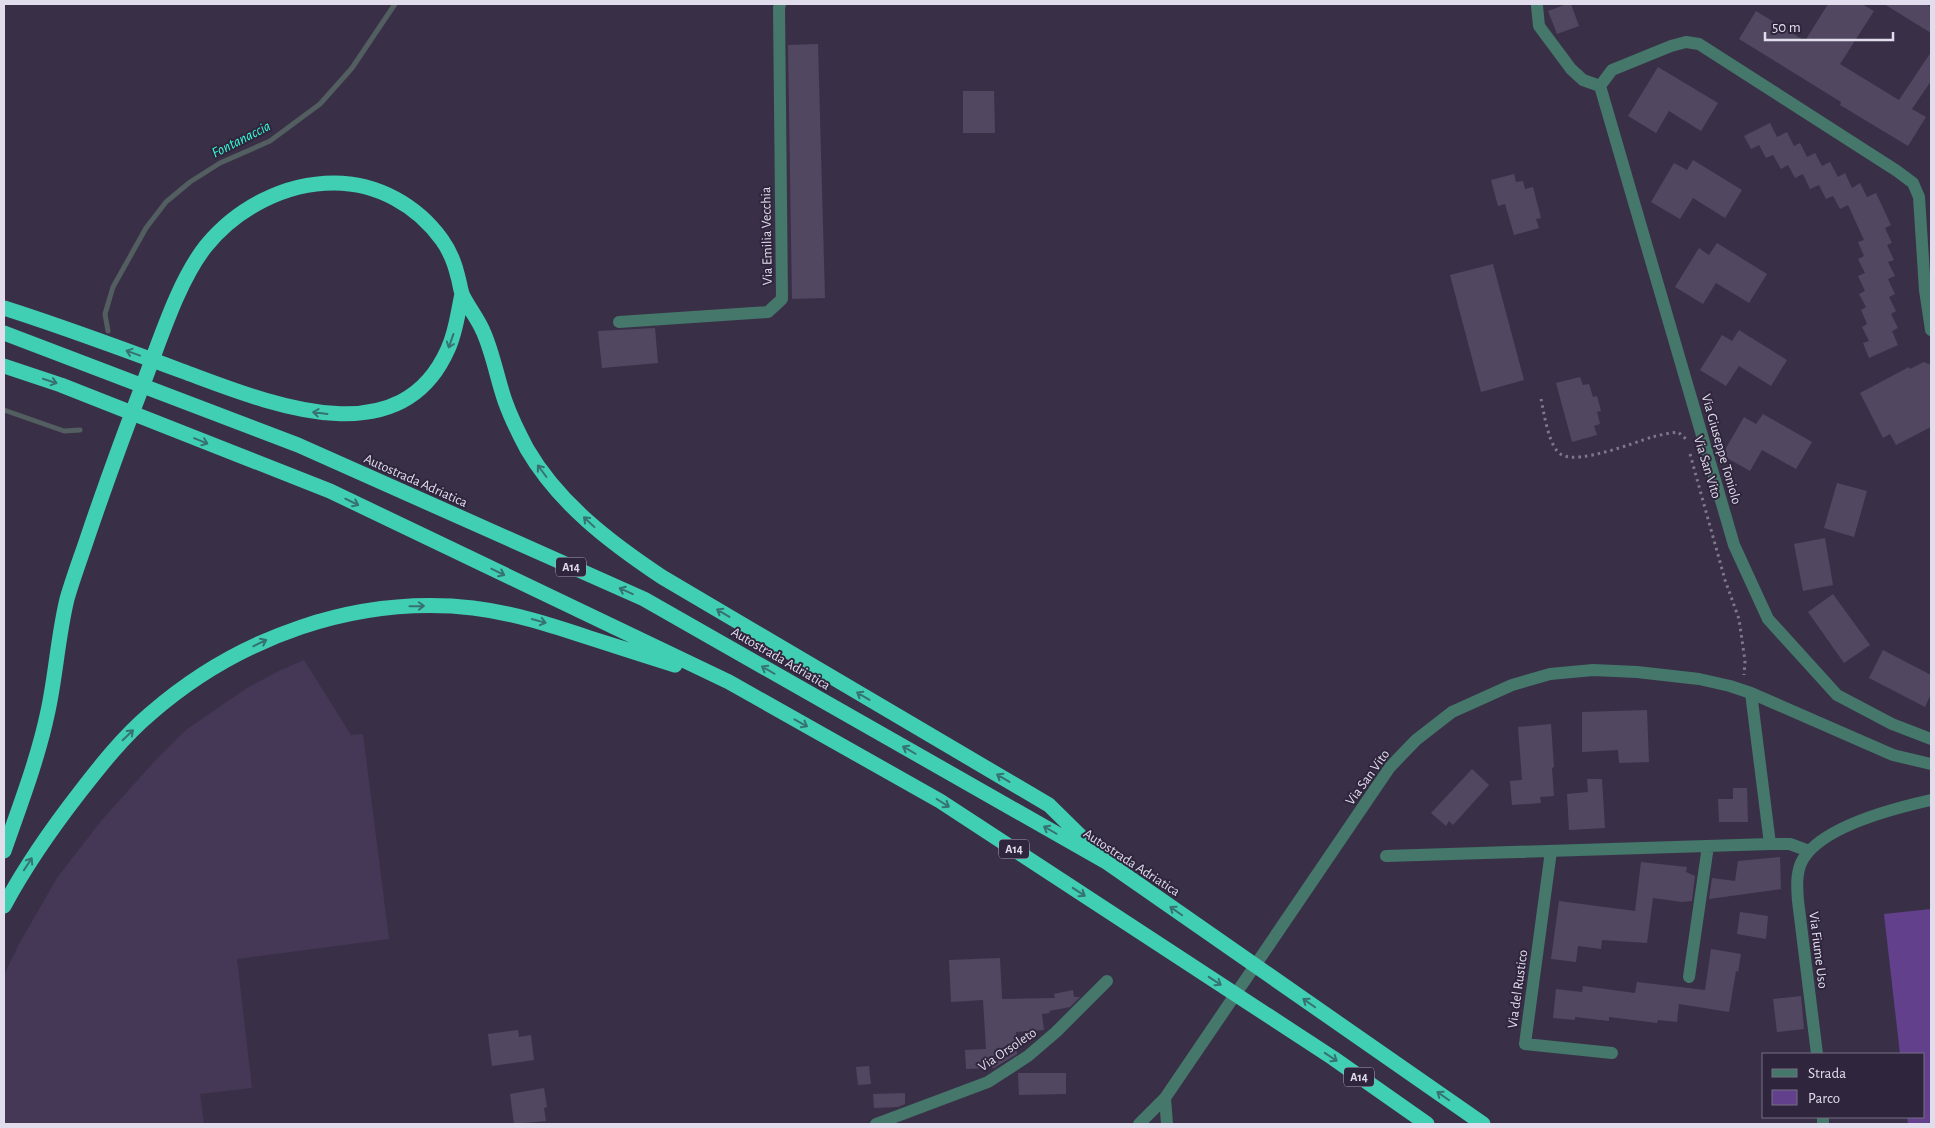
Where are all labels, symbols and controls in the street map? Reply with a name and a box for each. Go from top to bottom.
scale bar [1765,10,1892,42]
text: 50 m [1772,20,1801,35]
water label: Fontanaccia [209,118,273,161]
street label: Via Emilia Vecchia [759,186,775,285]
one-way arrow [445,333,455,349]
one-way arrow [125,348,141,357]
one-way arrow [42,377,58,387]
street label: Via Giuseppe Toniolo [1699,392,1744,506]
one-way arrow [313,408,329,418]
street label: Via San Vito [1691,434,1723,500]
one-way arrow [193,436,208,446]
street label: Autostrada Adriatica [362,452,470,510]
one-way arrow [537,464,547,478]
one-way arrow [344,498,359,507]
one-way arrow [582,516,595,528]
road number: A14 [556,558,586,576]
one-way arrow [491,567,506,577]
one-way arrow [619,586,634,595]
one-way arrow [409,601,425,611]
one-way arrow [715,608,730,618]
one-way arrow [531,617,547,626]
street label: Autostrada Adriatica [729,625,833,693]
one-way arrow [252,638,267,647]
one-way arrow [761,664,776,674]
one-way arrow [856,690,870,700]
one-way arrow [794,718,809,728]
one-way arrow [122,729,134,742]
one-way arrow [902,745,917,755]
street label: Via San Vito [1343,747,1393,808]
one-way arrow [995,773,1010,783]
one-way arrow [935,799,949,809]
one-way arrow [1044,825,1058,835]
street label: Autostrada Adriatica [1081,827,1183,899]
road number: A14 [999,840,1029,859]
one-way arrow [24,857,34,871]
one-way arrow [1072,887,1086,897]
one-way arrow [1169,906,1183,916]
street label: Via Fiume Uso [1806,911,1830,989]
street label: Via del Rustico [1506,949,1530,1029]
one-way arrow [1208,976,1222,986]
one-way arrow [1303,998,1317,1008]
street label: Via Orsoleto [976,1025,1039,1074]
one-way arrow [1324,1052,1338,1062]
legend [1762,1053,1925,1118]
text: Strada [1808,1066,1846,1081]
road number: A14 [1344,1068,1374,1086]
one-way arrow [1436,1091,1450,1101]
text: Parco [1808,1091,1840,1106]

